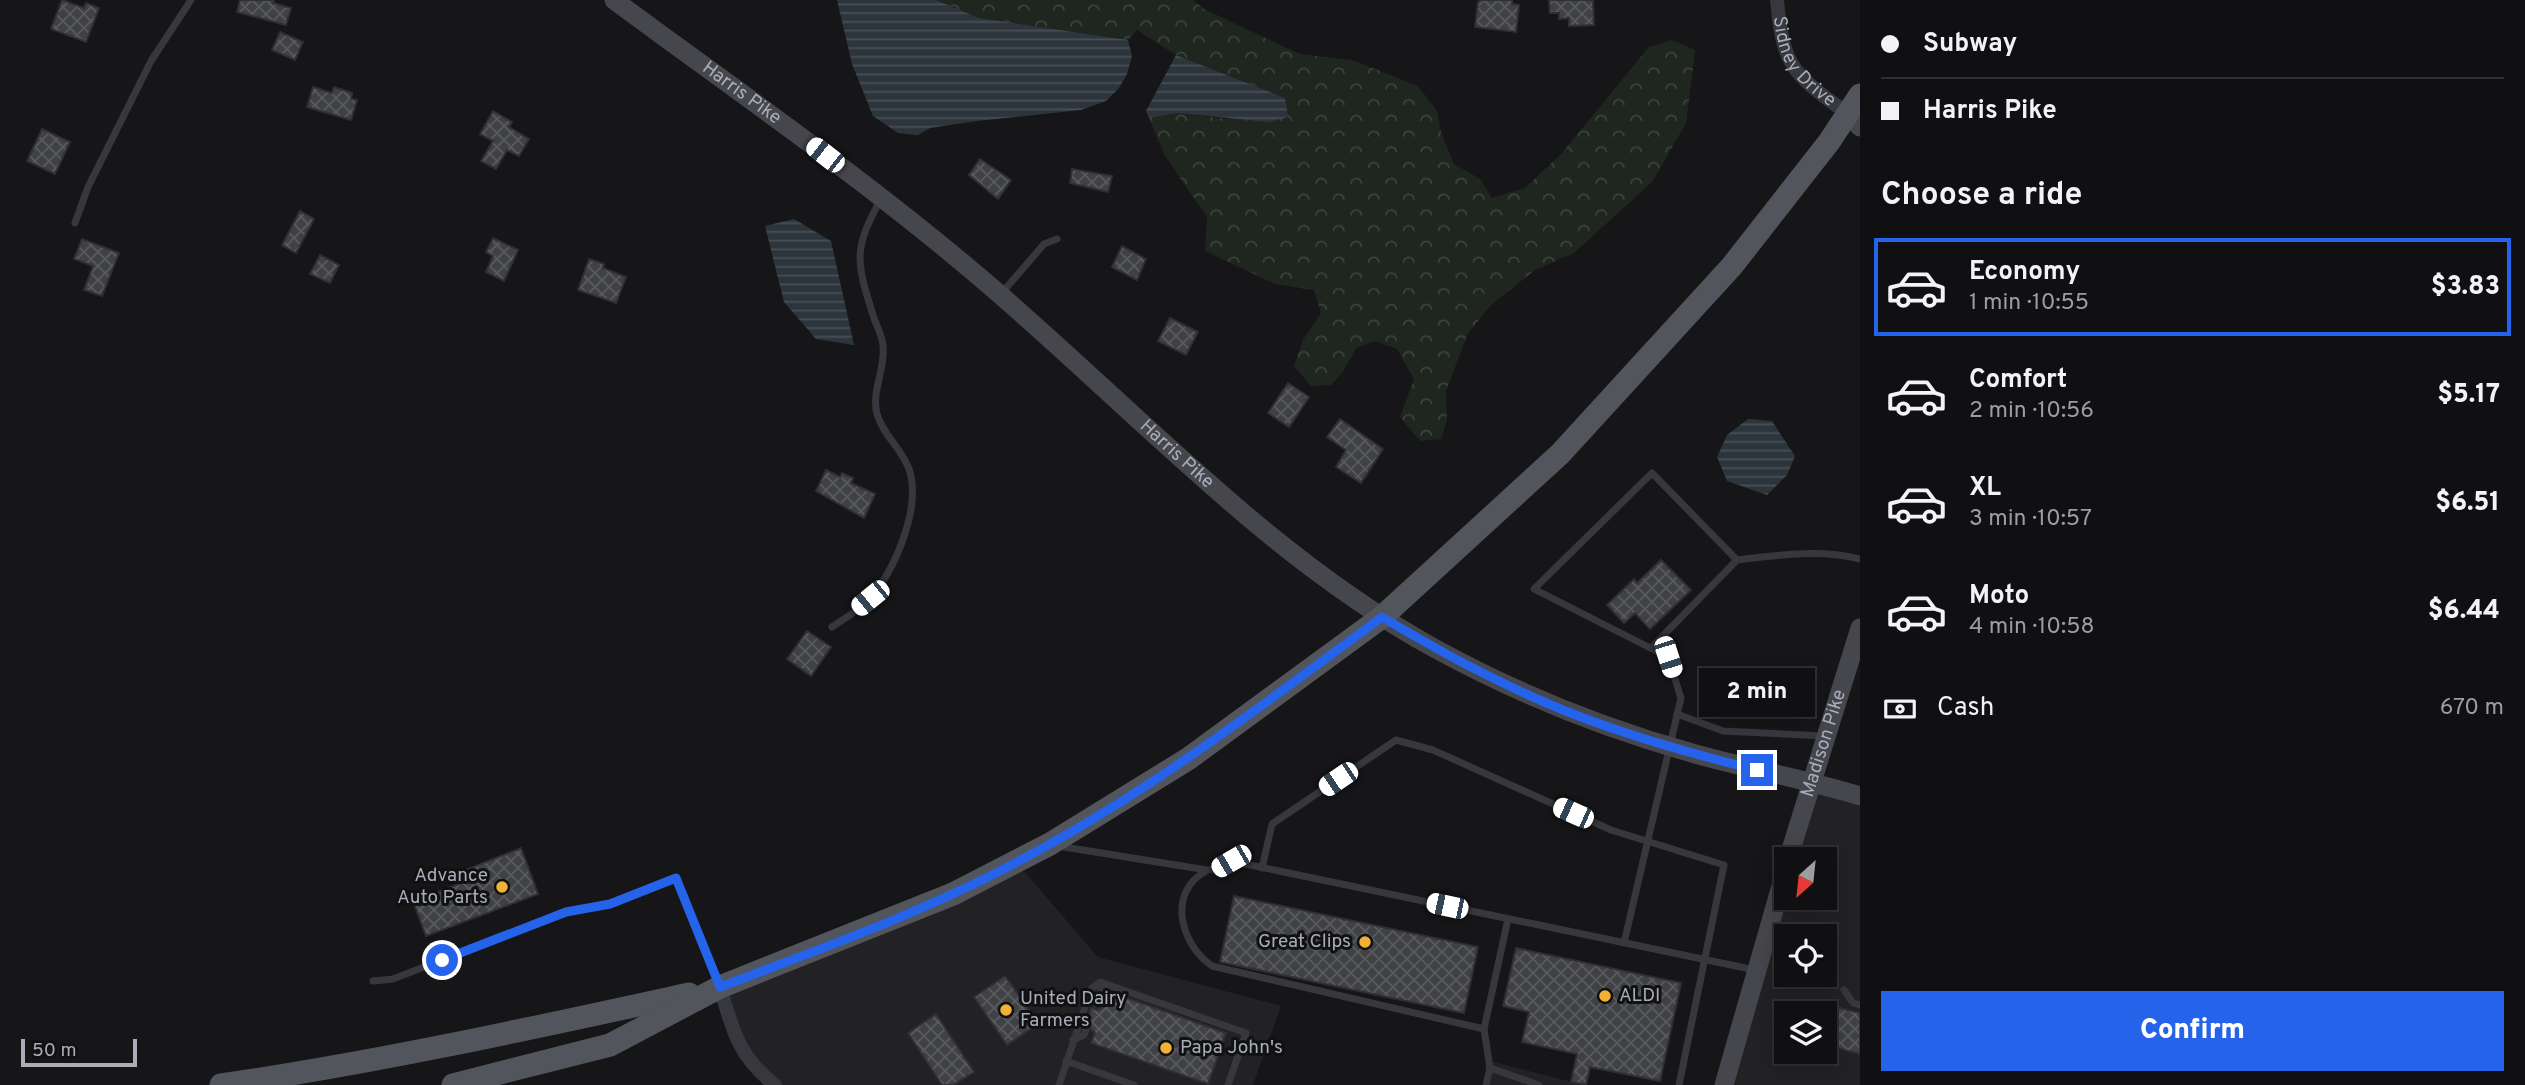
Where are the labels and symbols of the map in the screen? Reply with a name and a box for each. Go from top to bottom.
street label: Sidney Drive [1767,15,1841,113]
street label: Harris Pike [697,56,786,130]
car [802,134,849,176]
street label: Harris Pike [1134,415,1219,494]
car [848,577,893,619]
car [1652,634,1685,680]
callout: 2 min [1699,668,1815,718]
street label: Madison Pike [1796,687,1852,800]
route end [1741,754,1773,786]
car [1315,759,1362,799]
car [1550,795,1597,831]
car [1208,841,1255,881]
north arrow [1774,847,1838,910]
place label: Advance Auto Parts [397,864,488,910]
marker: Advance Auto Parts [494,879,510,895]
car [1425,891,1470,921]
place label: Great Clips [1258,930,1351,954]
marker: Great Clips [1357,934,1373,950]
route start [426,944,458,976]
place label: ALDI [1619,984,1660,1008]
place label: United Dairy Farmers [1020,987,1126,1033]
marker: ALDI [1597,988,1613,1004]
marker: United Dairy Farmers [998,1002,1014,1018]
scale bar [21,1036,136,1068]
place label: Papa John's [1180,1036,1283,1060]
marker: Papa John's [1158,1040,1174,1056]

